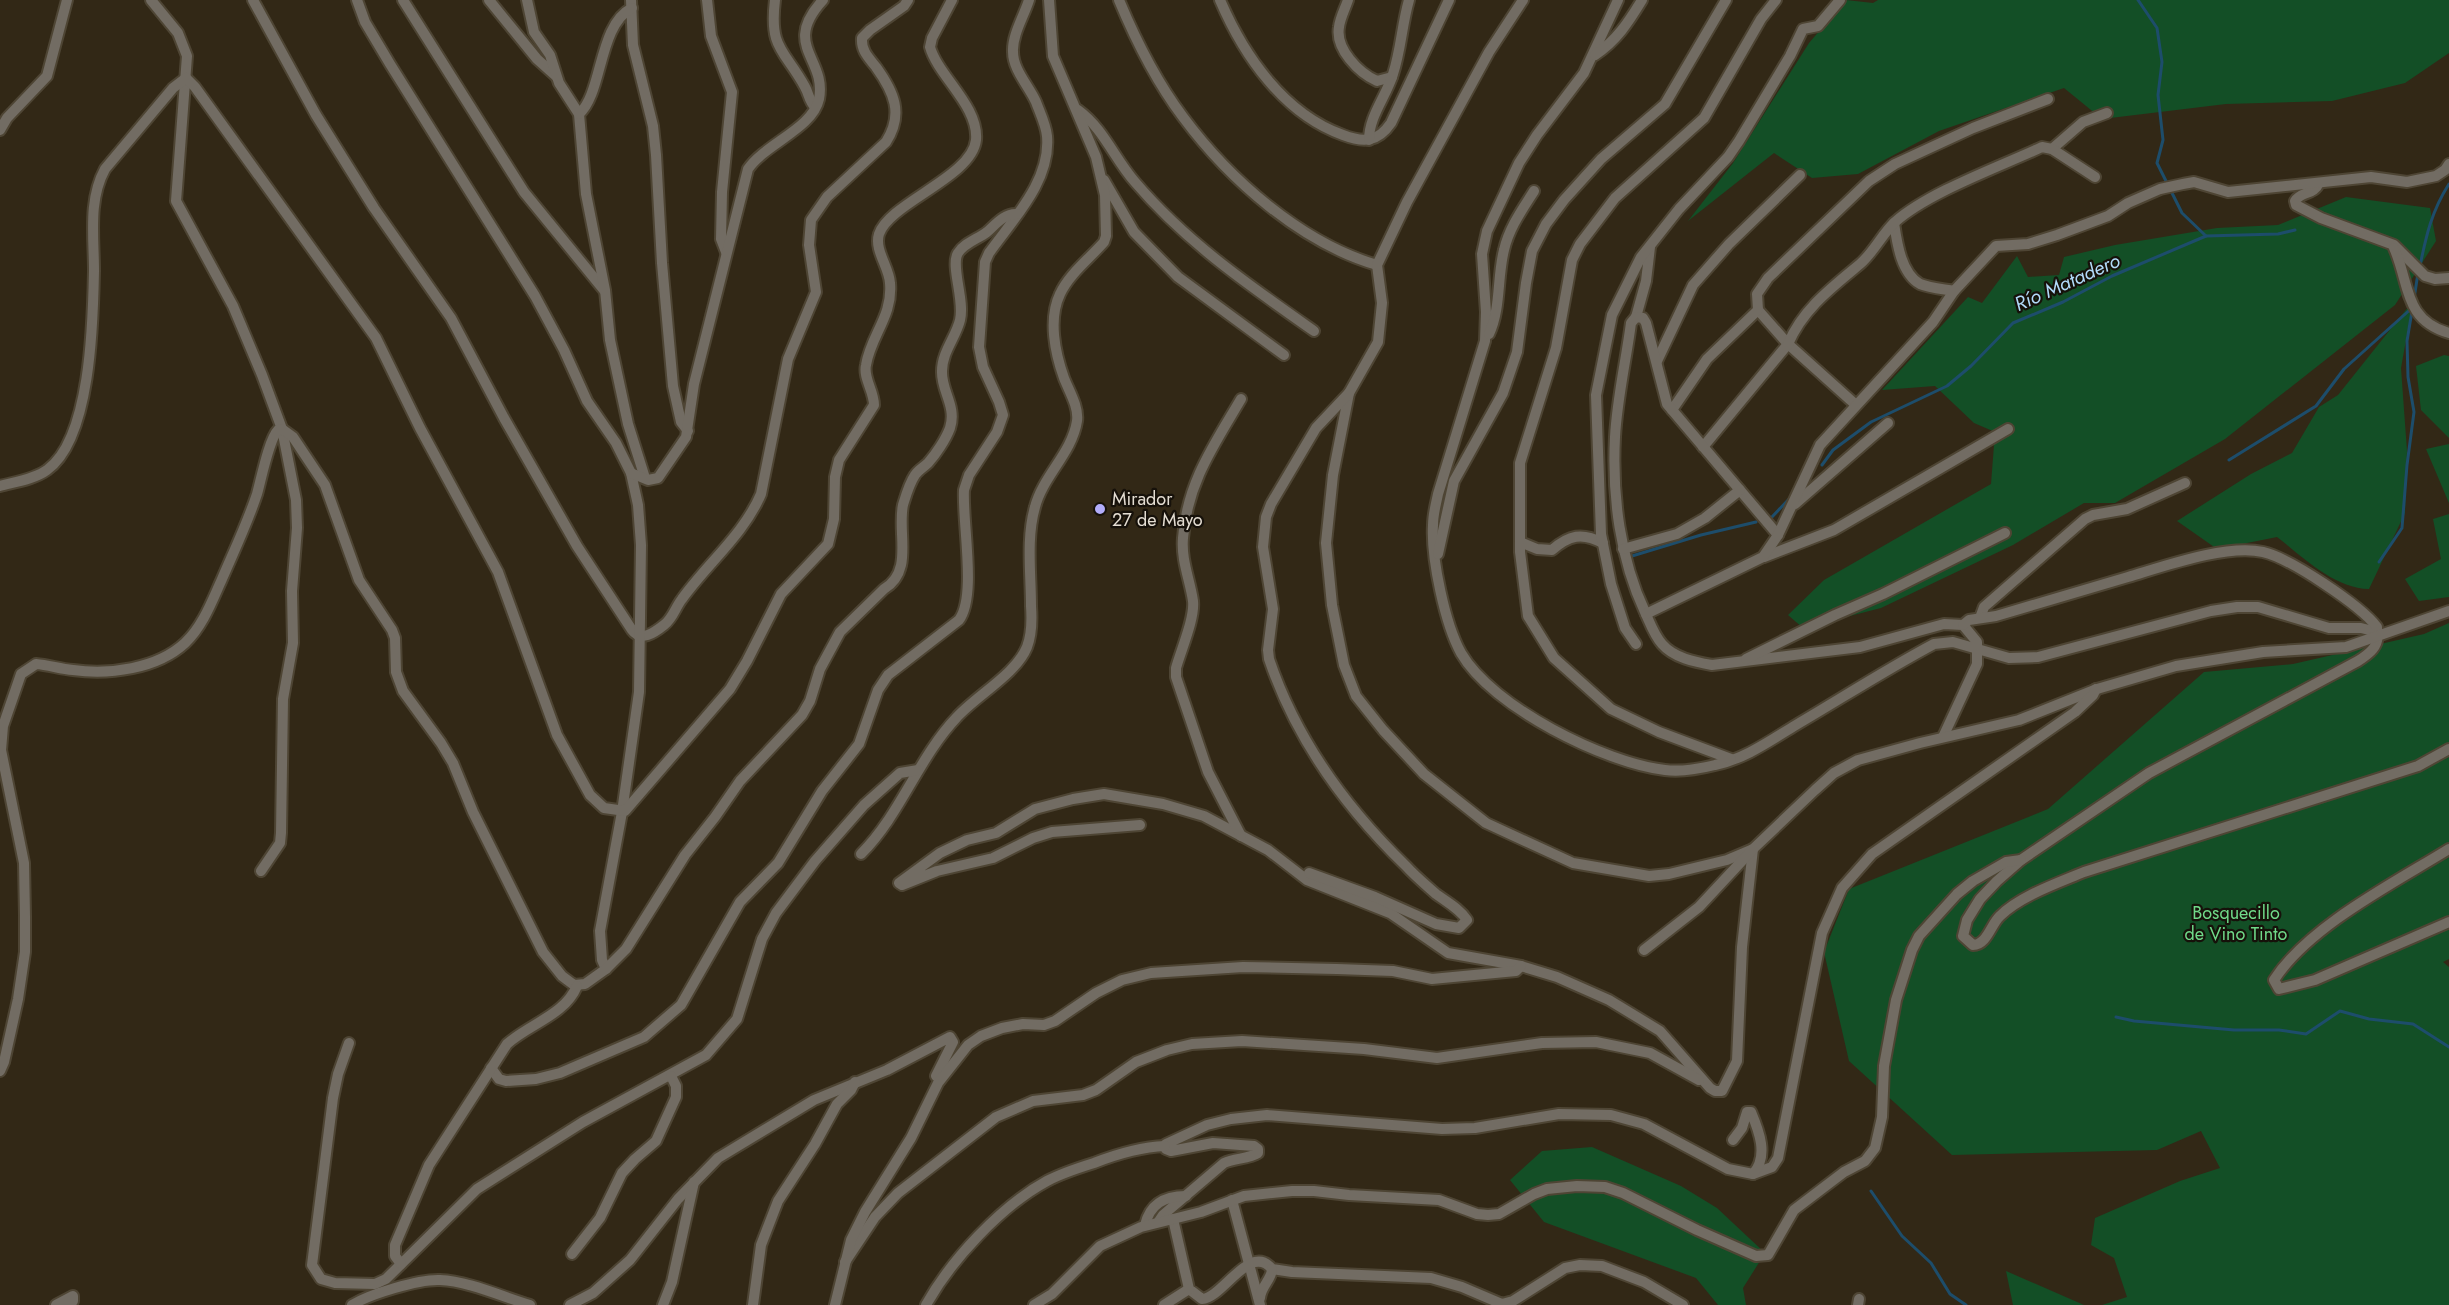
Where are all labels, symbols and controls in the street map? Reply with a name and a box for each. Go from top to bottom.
water label: Río Matadero [2010,246,2125,319]
place label: Mirador 27 de Mayo [1112,486,1203,533]
marker: Mirador 27 de Mayo [1093,502,1107,516]
park label: Bosquecillo de Vino Tinto [2185,900,2288,947]

